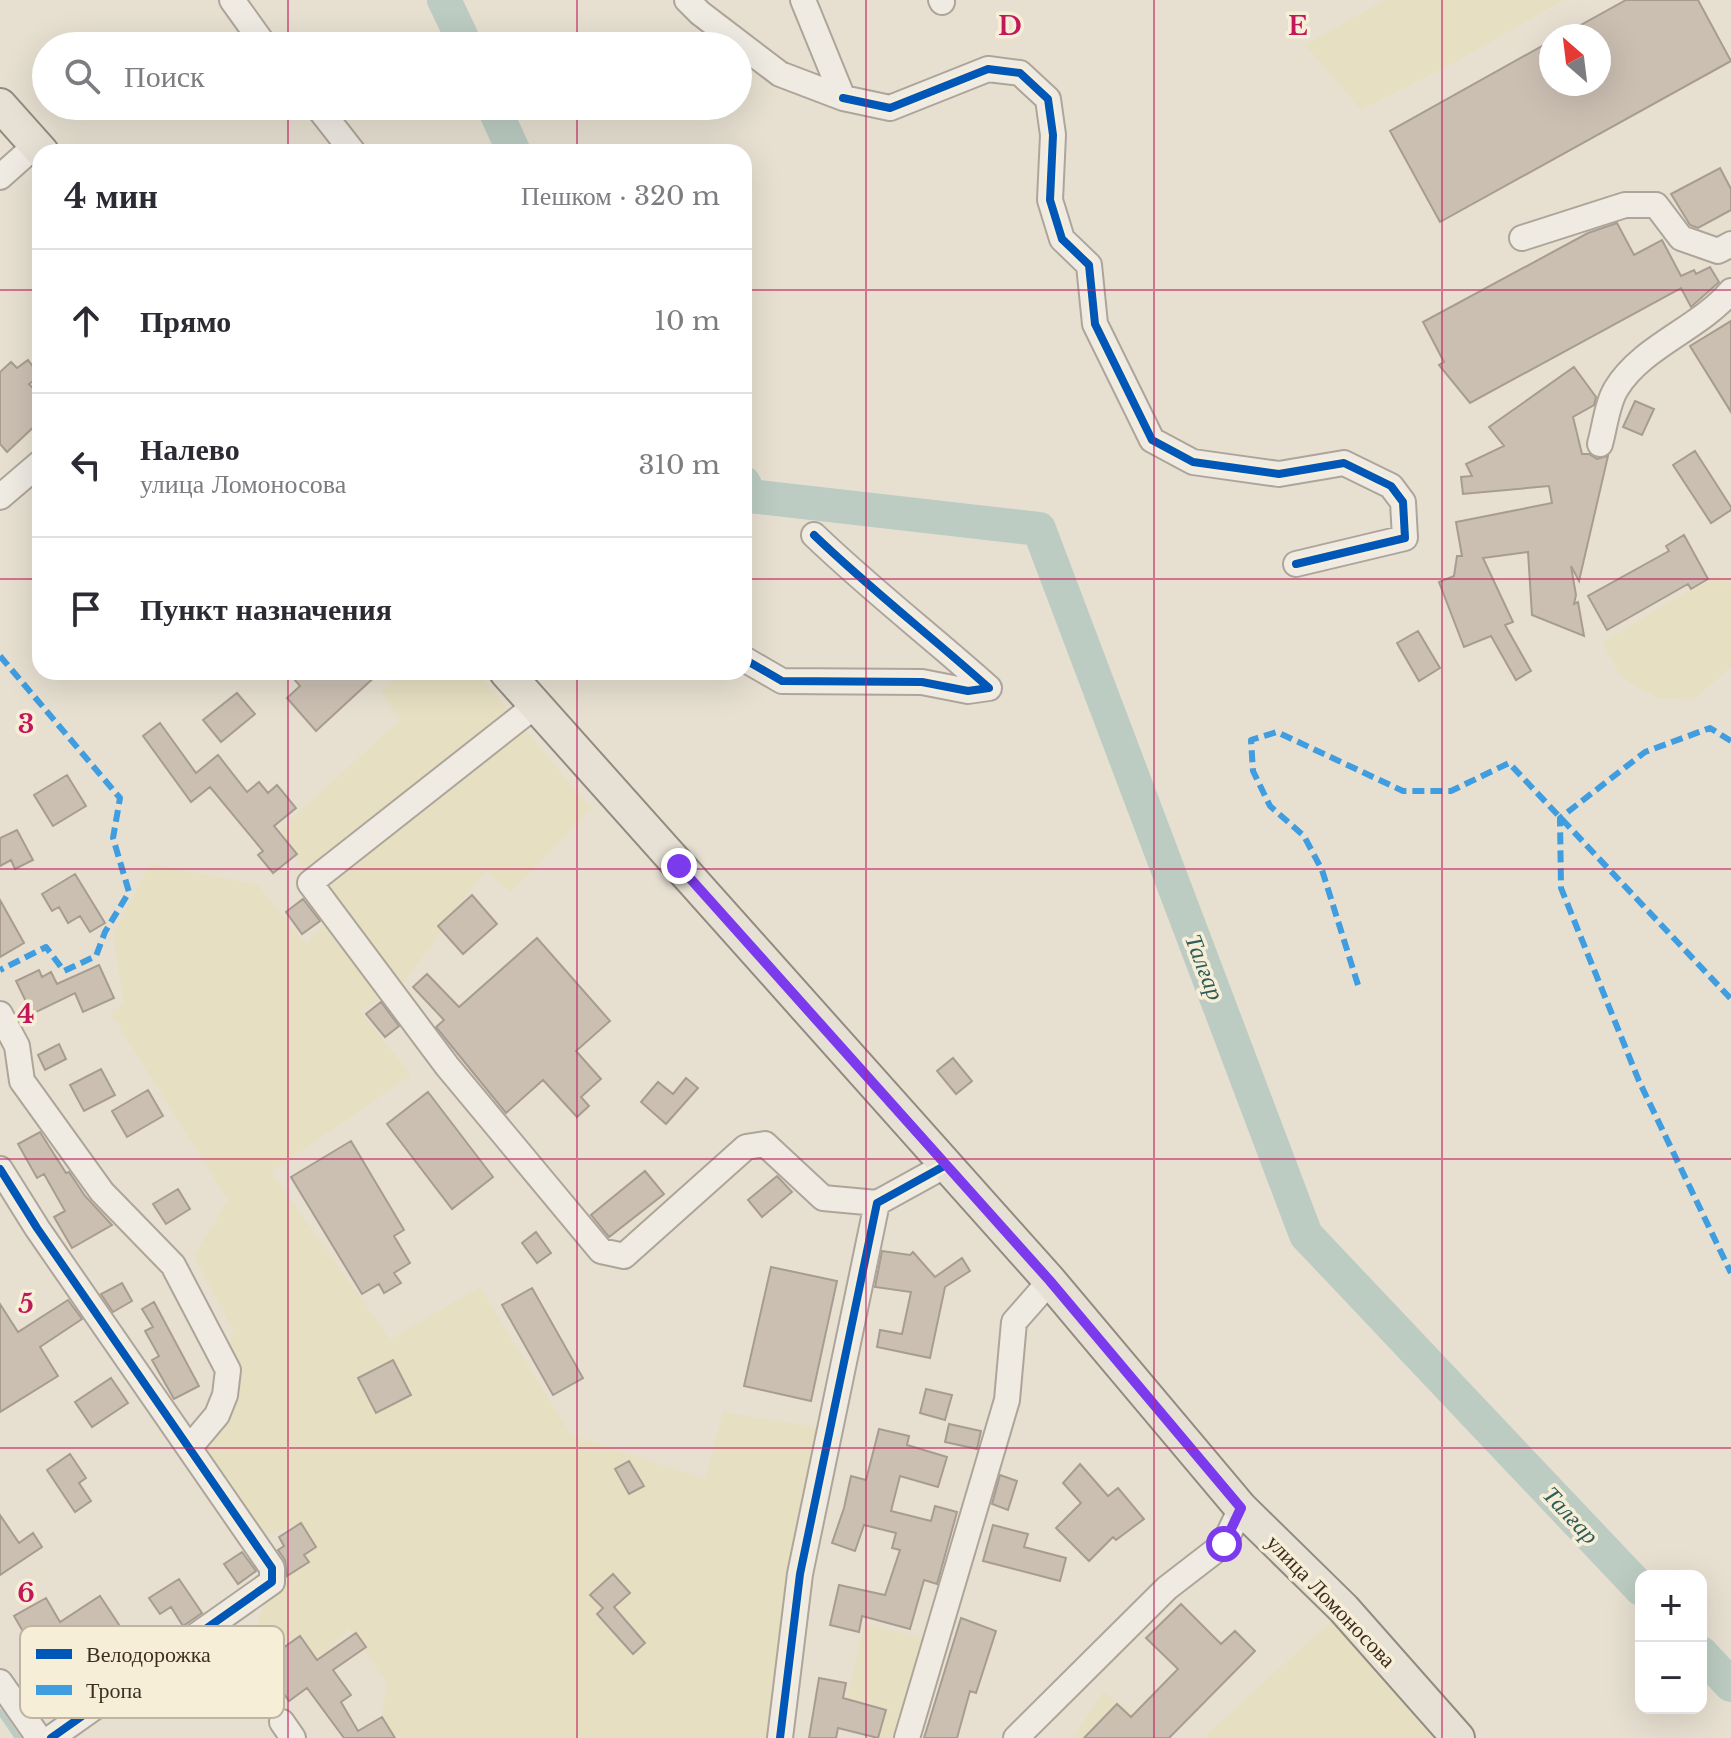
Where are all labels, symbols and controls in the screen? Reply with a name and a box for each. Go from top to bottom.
text: D [998,10,1022,42]
text: E [1288,10,1308,42]
north arrow [1539,24,1611,96]
search box [32,32,752,120]
icon: search [60,54,104,98]
text: Поиск [124,58,205,95]
text: 4 мин [64,175,158,217]
text: Пешком · 320 m [521,180,720,212]
icon: ahead [64,299,108,343]
text: Прямо [140,303,231,340]
text: 10 m [654,305,720,337]
text: Налево [140,431,240,468]
icon: left [64,443,108,487]
text: 310 m [638,449,720,481]
text: улица Ломоносова [140,468,346,500]
icon: arrive [64,587,108,631]
text: Пункт назначения [140,591,392,628]
text: 3 [18,708,34,740]
route end [661,848,697,884]
water label: Талғар [1179,930,1231,1004]
text: 4 [17,998,35,1030]
text: 5 [18,1288,34,1320]
water label: Талғар [1537,1480,1605,1550]
route start [1206,1526,1242,1562]
street label: улица Ломоносова [1261,1529,1401,1673]
map controls [1635,1570,1707,1714]
button: + [1635,1570,1707,1642]
text: 6 [17,1577,35,1609]
legend [20,1626,284,1718]
text: Велодорожка [86,1641,211,1668]
button: − [1635,1642,1707,1714]
text: Тропа [86,1677,142,1704]

